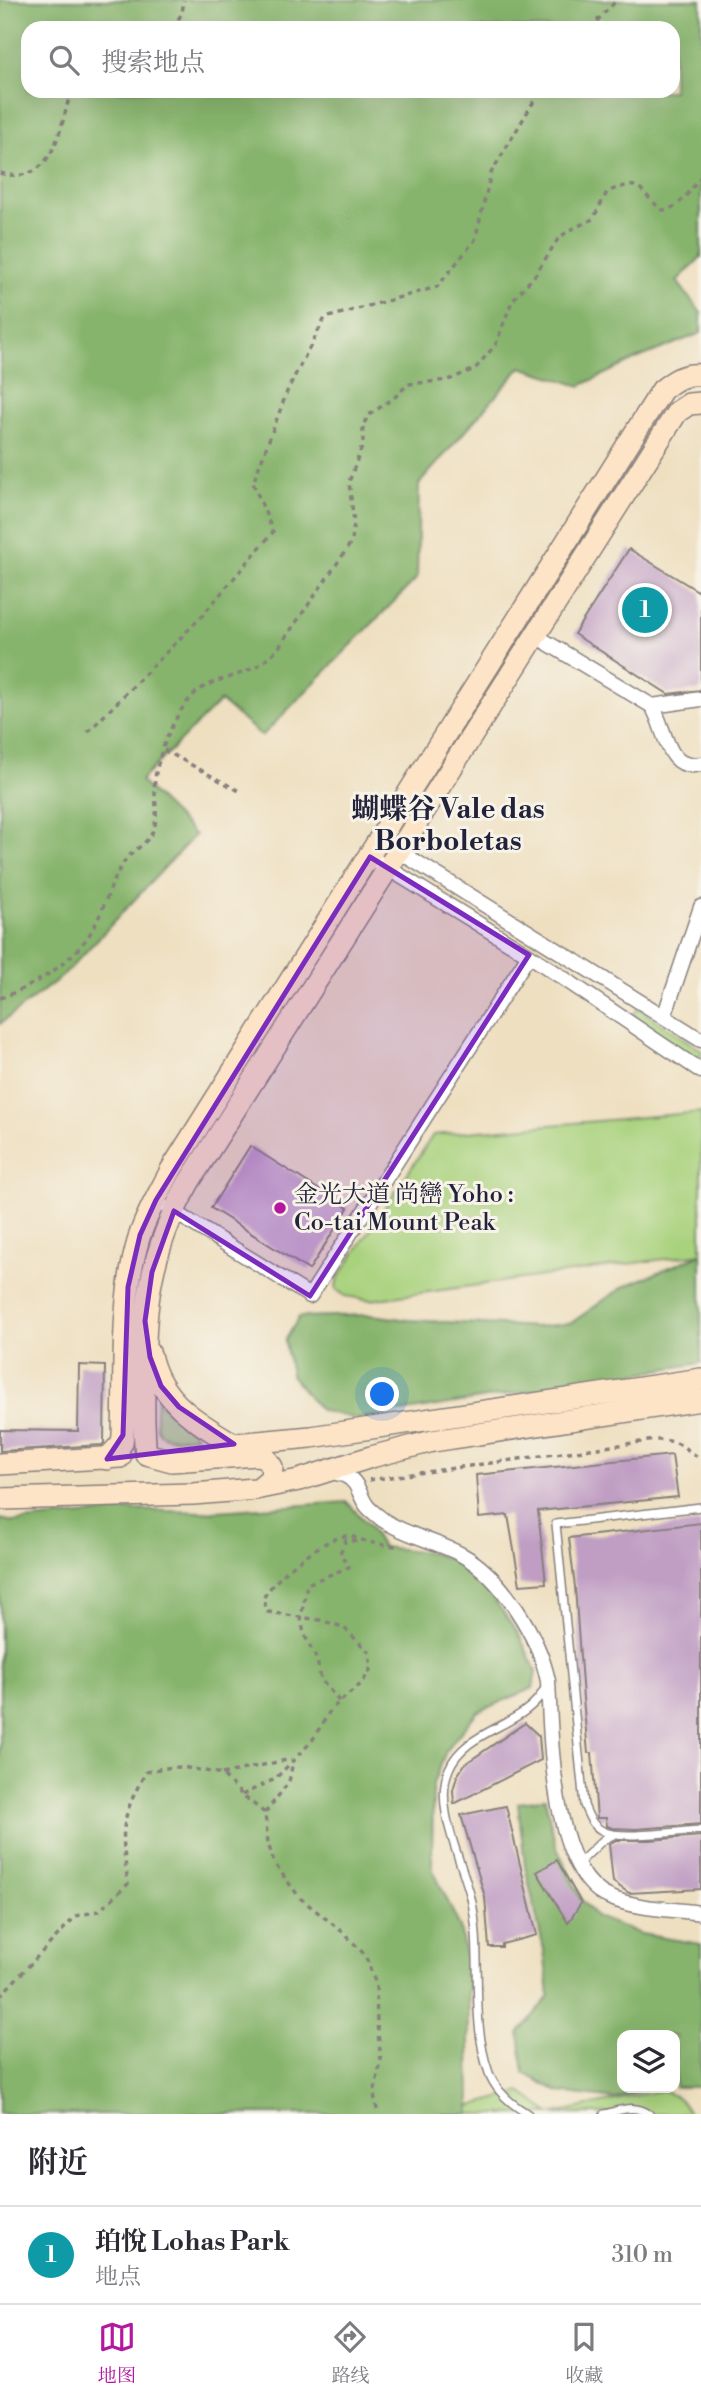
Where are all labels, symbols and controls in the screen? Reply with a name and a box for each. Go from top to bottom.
search box [21,21,680,98]
icon: search [45,41,83,79]
text: 搜索地点 [101,47,205,79]
pin: 1 [622,584,668,636]
district label: 蝴蝶谷 Vale das Borboletas [351,792,545,859]
place label: 金光大道 尚巒 Yoho : Co-tai Mount Peak [294,1180,513,1238]
marker: 金光大道 尚巒 Yoho : Co-tai Mount Peak [272,1200,288,1216]
your location [365,1377,399,1411]
map controls [617,2030,680,2093]
button: layers [617,2030,680,2093]
text: 附近 [28,2144,88,2182]
text: 珀悅 Lohas Park [95,2226,289,2258]
text: 1 [45,2241,57,2269]
text: 310 m [612,2241,673,2269]
text: 地点 [95,2263,141,2291]
tab: 地图 [98,2318,136,2388]
tab: 路线 [331,2318,369,2388]
tab: 收藏 [565,2318,603,2388]

